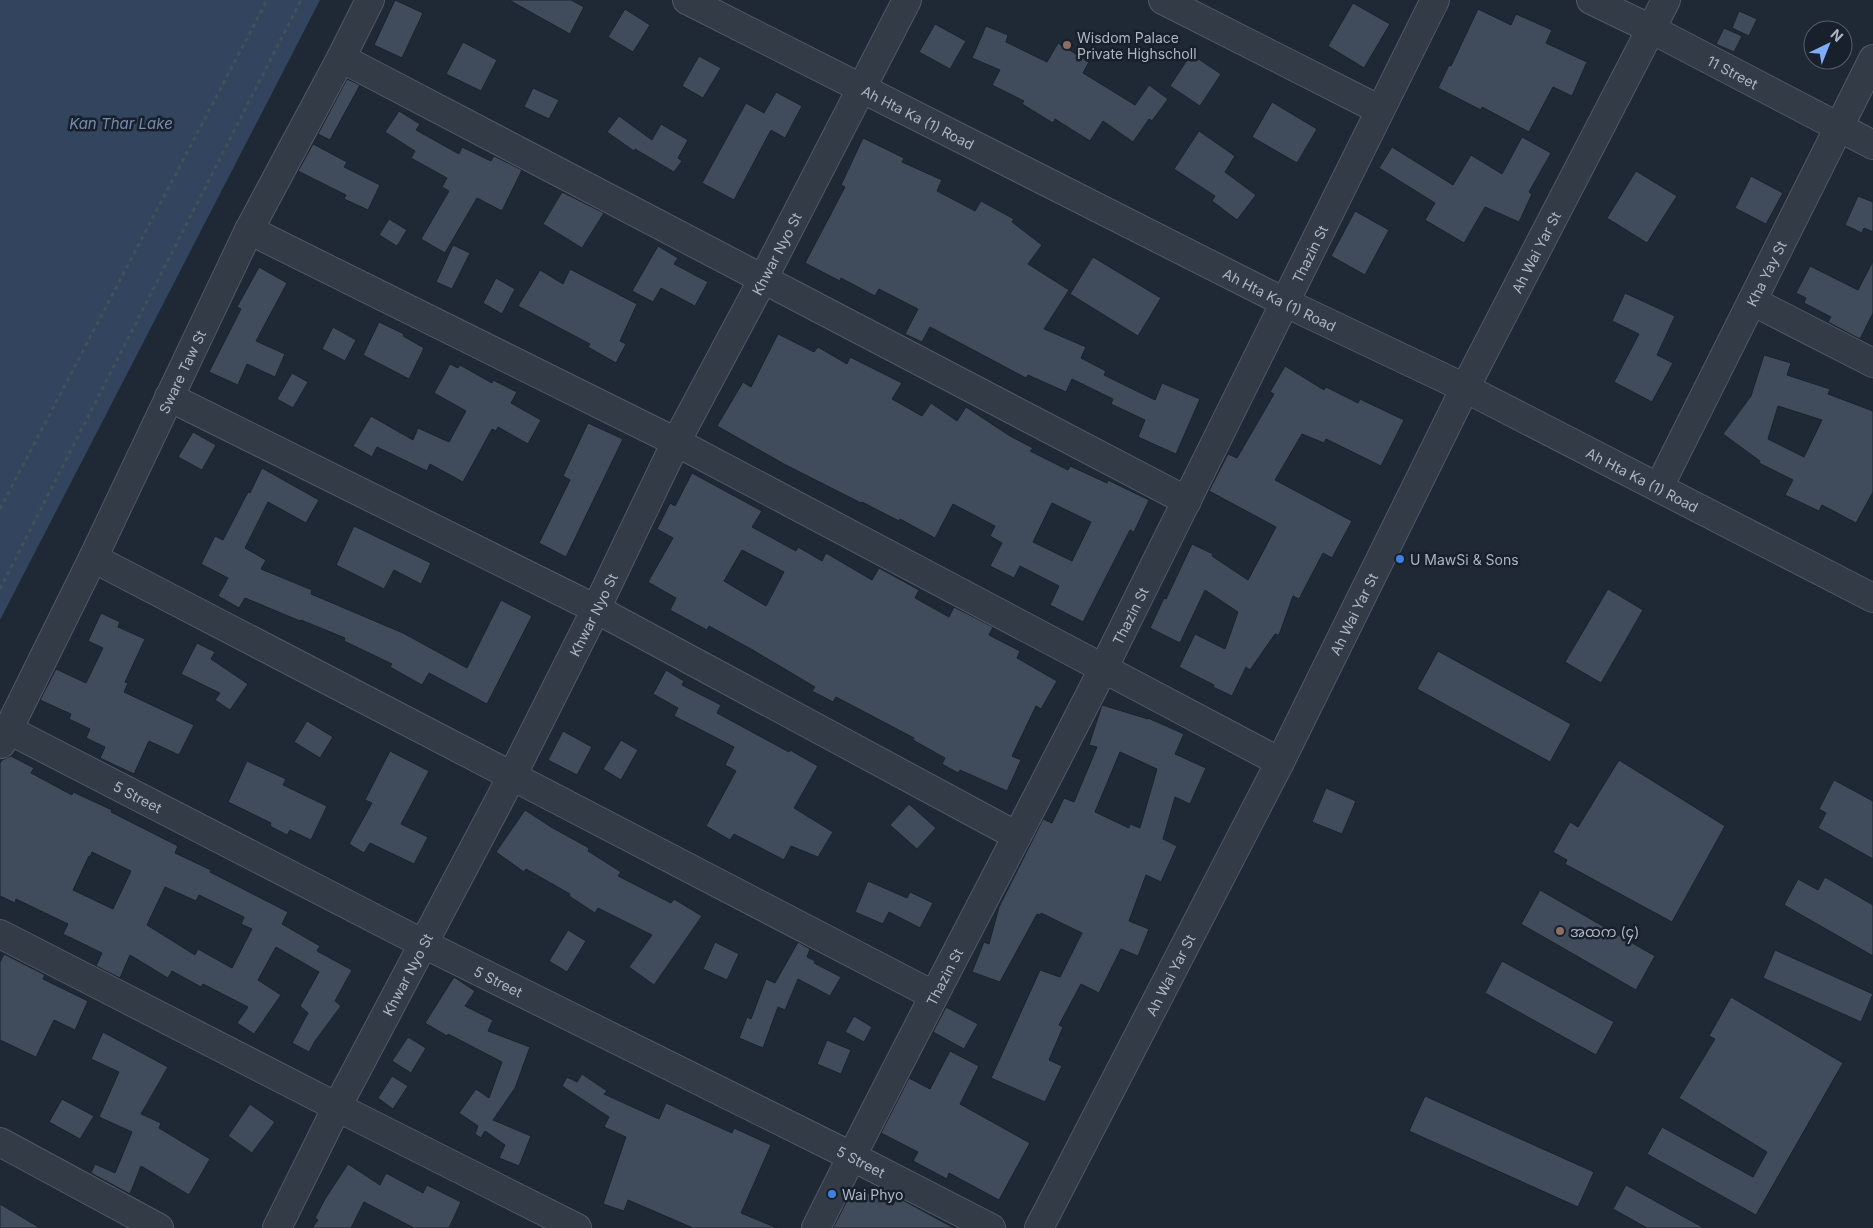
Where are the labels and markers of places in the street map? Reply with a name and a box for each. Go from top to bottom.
place label: Wisdom Palace Private Highscholl [1077,29,1197,62]
marker: Wisdom Palace Private Highscholl [1061,39,1073,51]
place label: U MawSi & Sons [1410,551,1519,568]
marker: U MawSi & Sons [1394,553,1406,565]
place label: အထက (၄) [1570,923,1639,944]
marker: အထက (၄) [1554,925,1566,937]
place label: Wai Phyo [842,1186,903,1203]
marker: Wai Phyo [826,1188,838,1200]

